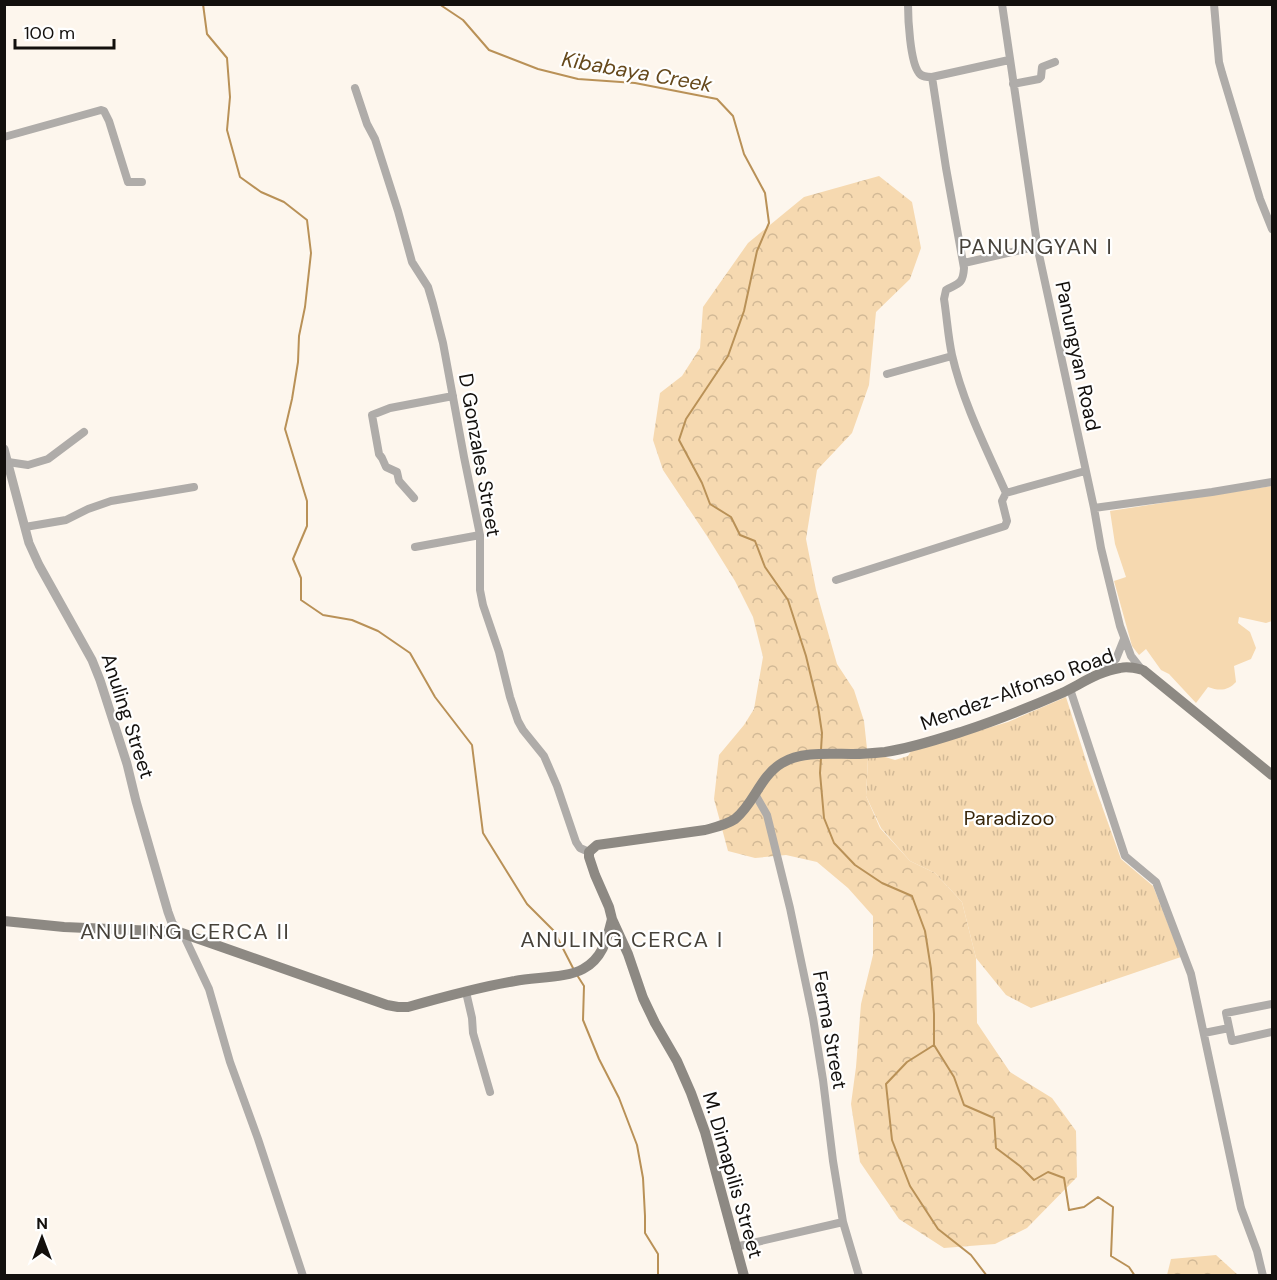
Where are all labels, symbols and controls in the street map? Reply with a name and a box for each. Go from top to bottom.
scale bar [15,12,114,50]
text: 100 m [24,21,75,45]
water label: Kibabaya Creek [560,45,715,99]
district label: PANUNGYAN I [959,232,1113,261]
street label: Panungyan Road [1049,279,1107,433]
street label: D Gonzales Street [453,371,507,539]
street label: Mendez-Alfonso Road [917,642,1117,736]
street label: Anuling Street [96,650,161,782]
park label: Paradizoo [964,805,1054,831]
district label: ANULING CERCA II [80,917,290,946]
district label: ANULING CERCA I [520,925,724,954]
street label: Ferma Street [807,969,853,1091]
street label: M. Dimapilis Street [697,1089,769,1261]
north arrow [12,1208,72,1268]
text: N [36,1213,48,1234]

